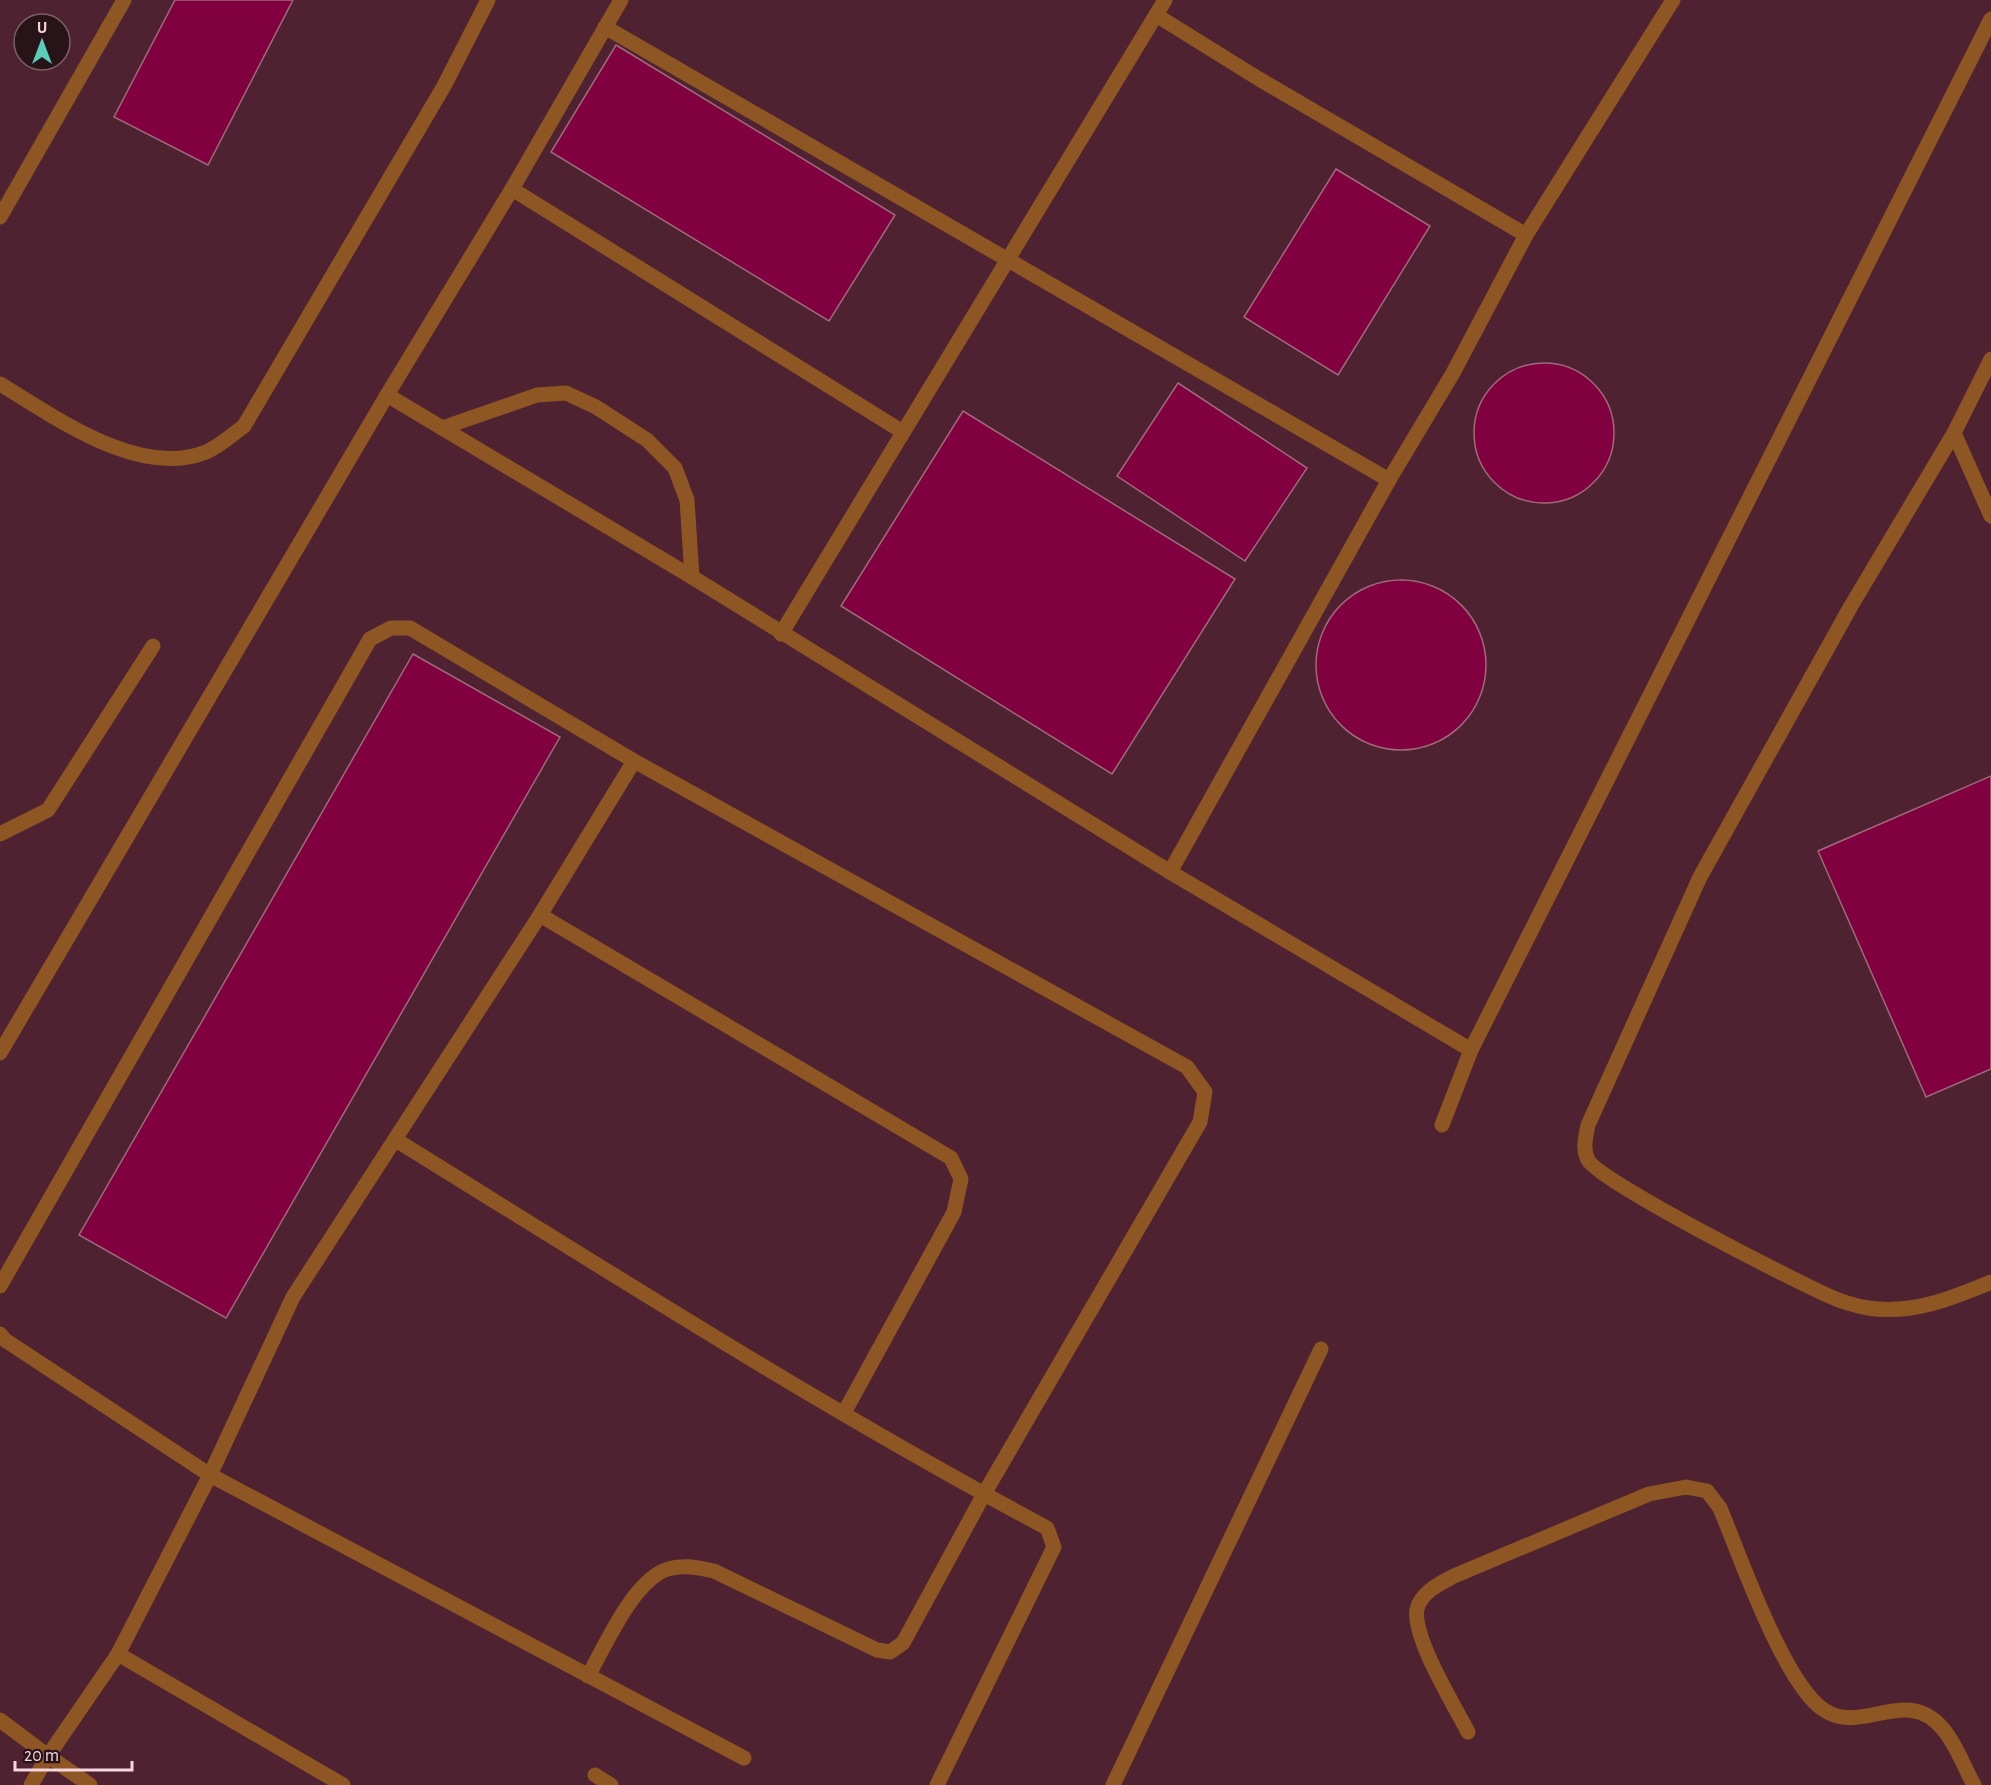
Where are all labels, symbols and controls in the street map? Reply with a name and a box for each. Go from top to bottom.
north arrow [12,12,72,72]
text: U [37,20,47,36]
scale bar [15,1734,132,1772]
text: 20 m [24,1747,59,1765]

